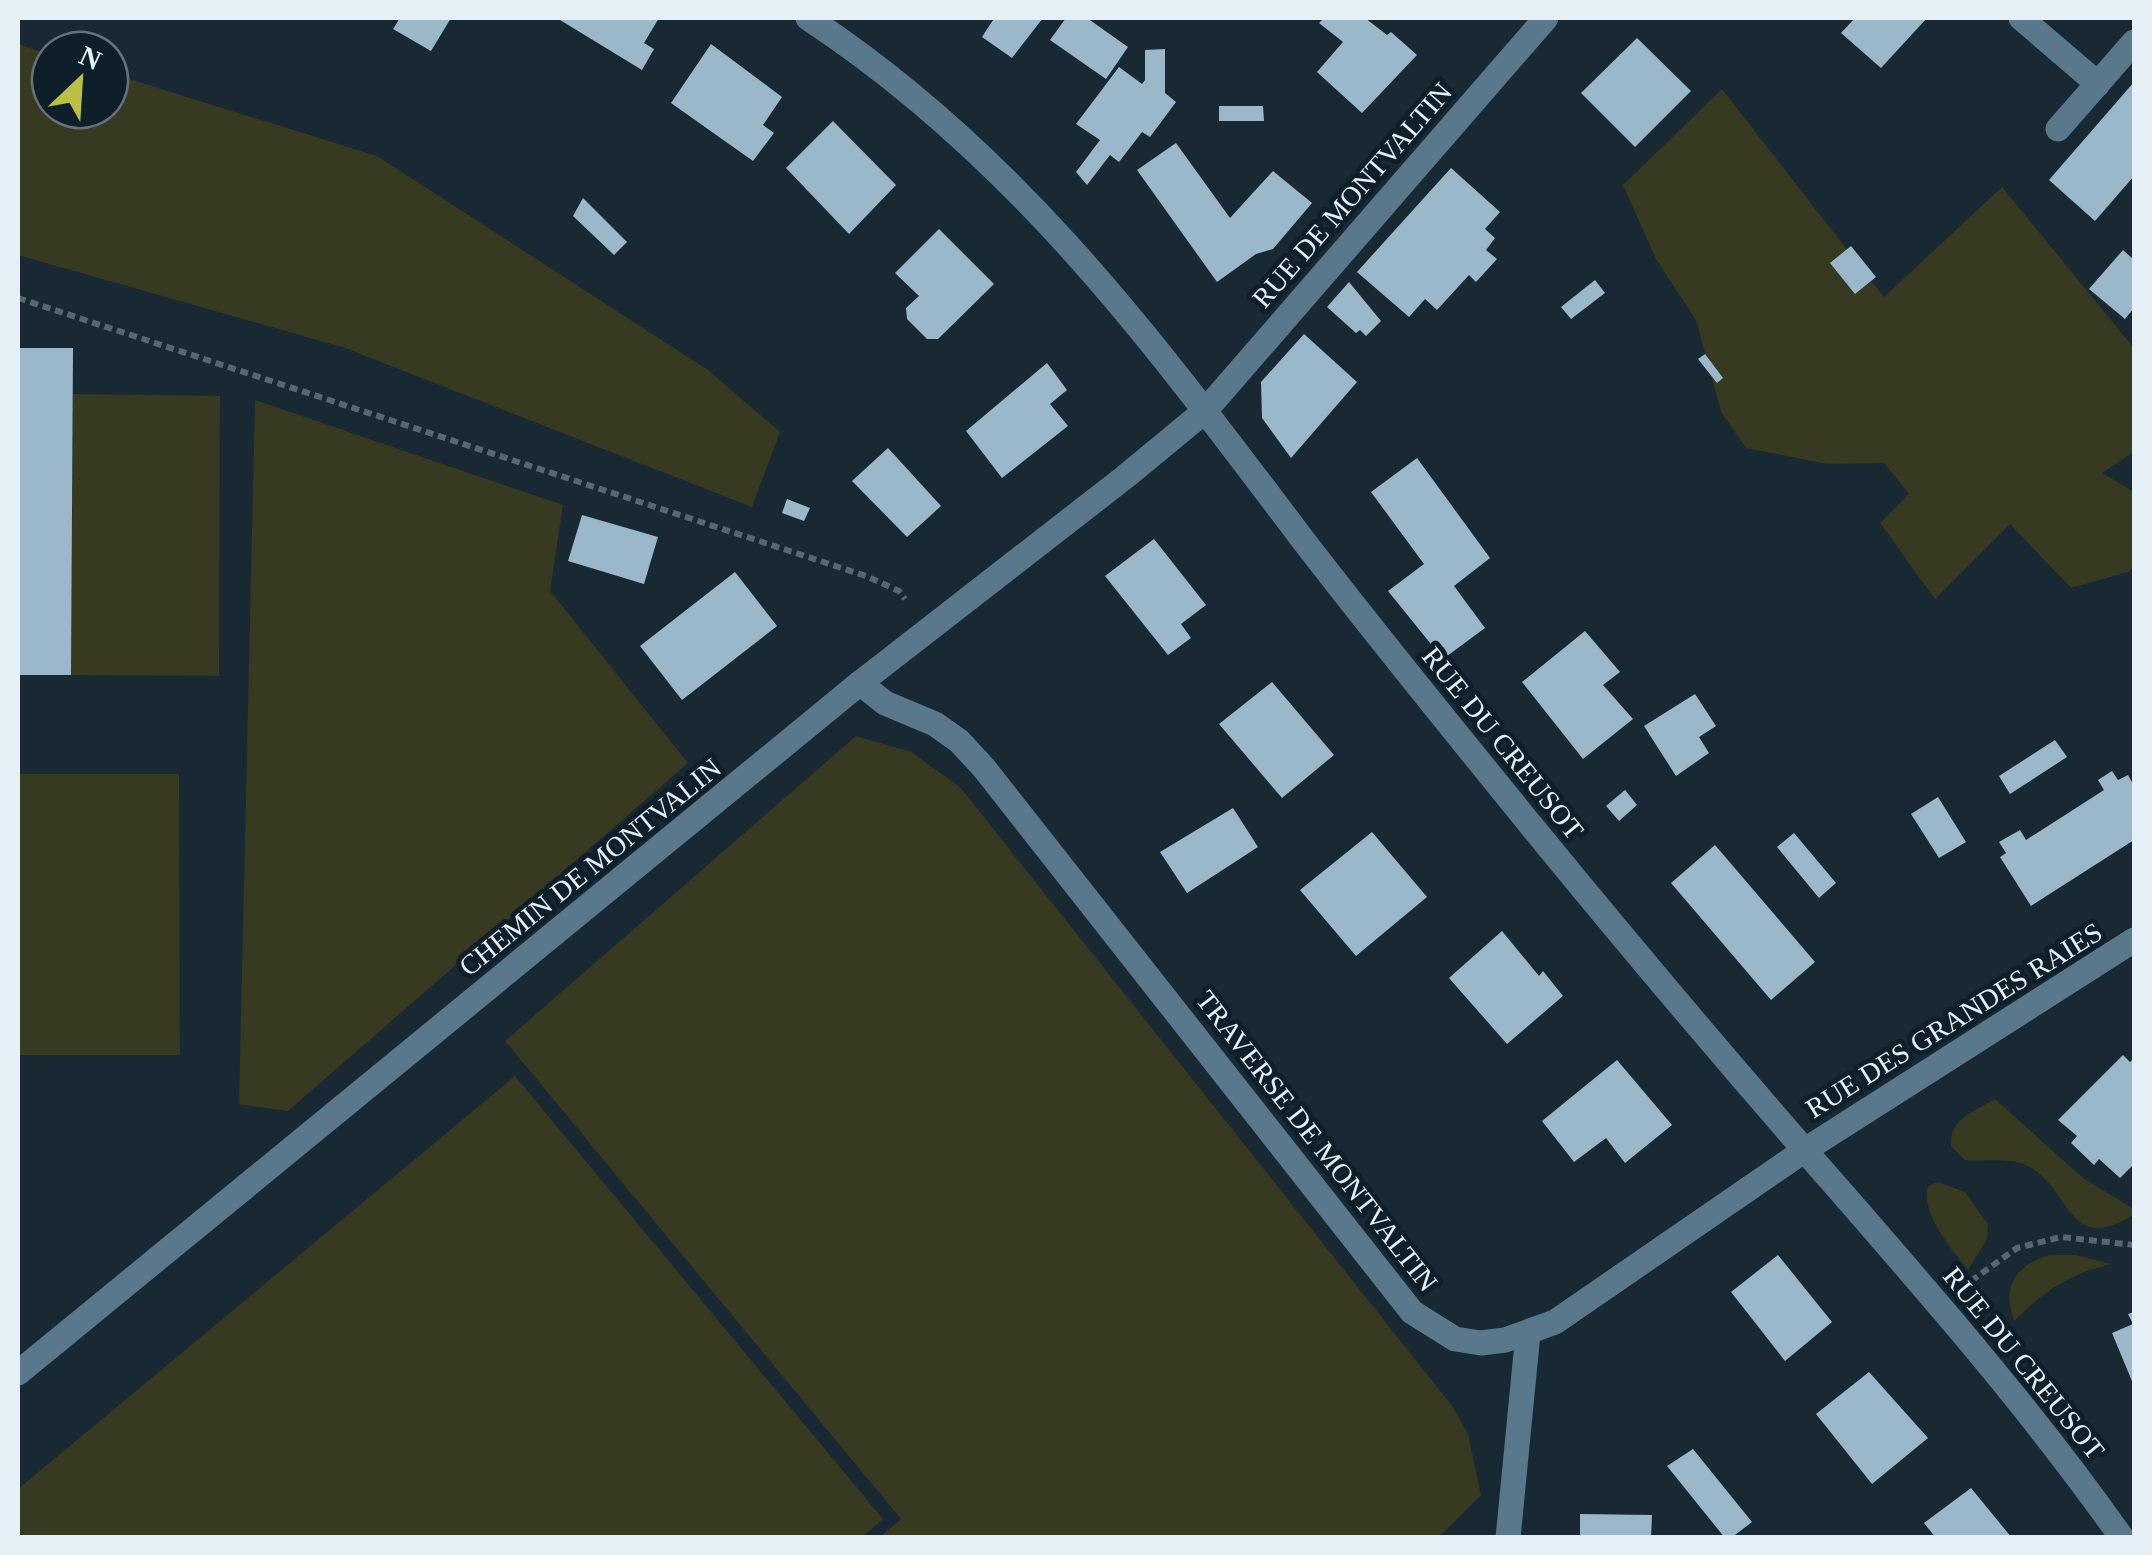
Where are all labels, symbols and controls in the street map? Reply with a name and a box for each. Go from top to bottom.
north arrow [30,30,130,130]
text: N [75,39,106,76]
street label: RUE DE MONTVALTIN [1246,76,1458,314]
street label: RUE DU CREUSOT [1416,641,1590,845]
street label: CHEMIN DE MONTVALIN [453,752,727,982]
street label: RUE DES GRANDES RAIES [1800,916,2108,1124]
street label: TRAVERSE DE MONTVALTIN [1190,985,1444,1297]
street label: RUE DU CREUSOT [1937,1261,2111,1465]

